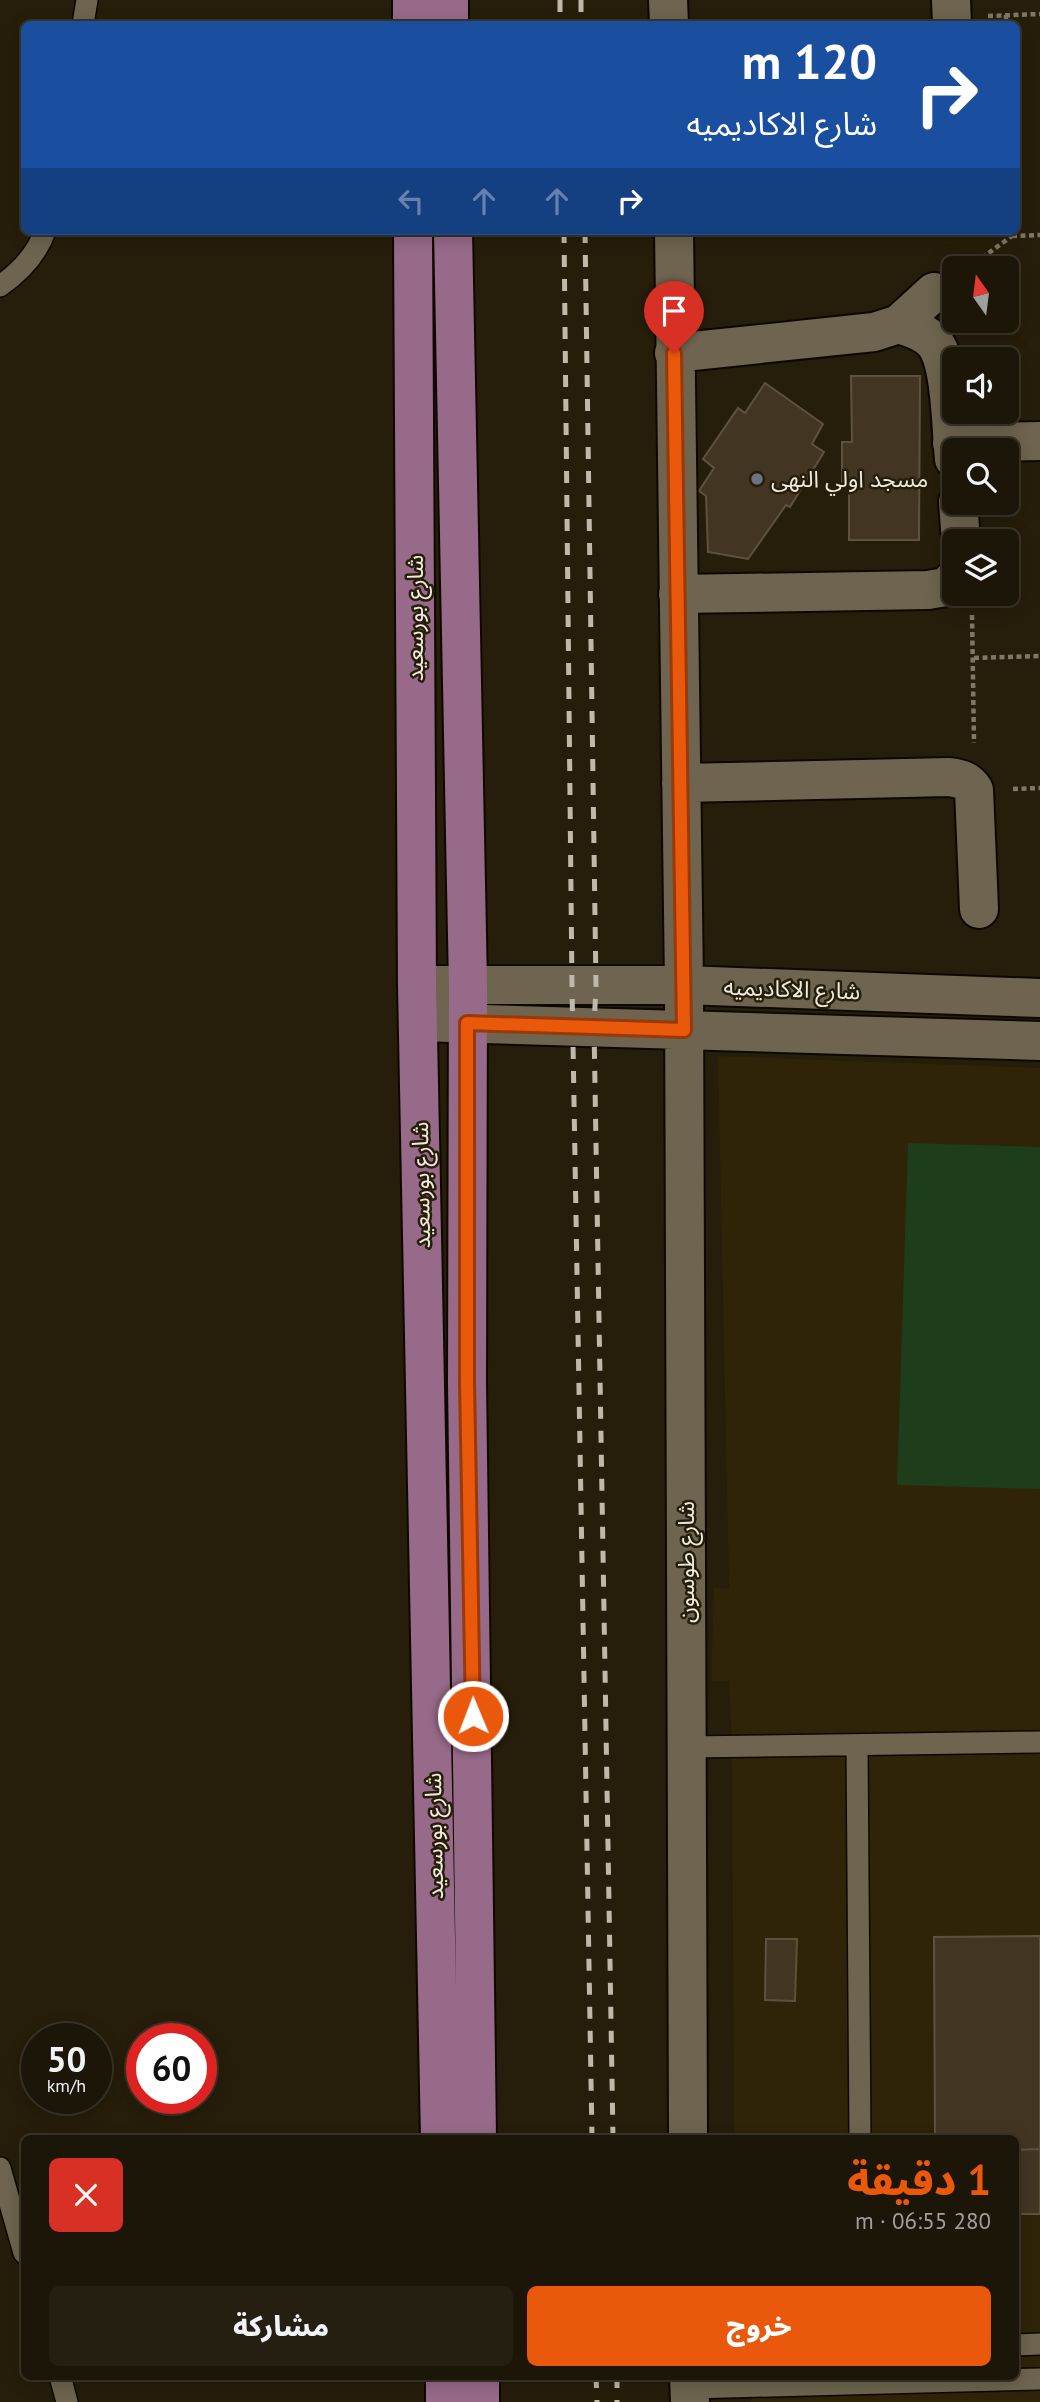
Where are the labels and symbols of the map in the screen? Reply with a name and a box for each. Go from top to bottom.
north arrow [942,256,1018,332]
pin [644,281,704,353]
place label: مسجد اولي النهى [771,464,928,496]
marker: مسجد اولي النهى [749,471,765,487]
street label: شارع بورسعيد [400,555,432,681]
street label: شارع الاكاديميه [723,972,861,1008]
street label: شارع بورسعيد [405,1121,439,1249]
street label: شارع طوسون [671,1501,703,1623]
position arrow [436,1679,510,1753]
street label: شارع بورسعيد [418,1772,452,1900]
speed limit sign: 60 [126,2023,217,2114]

